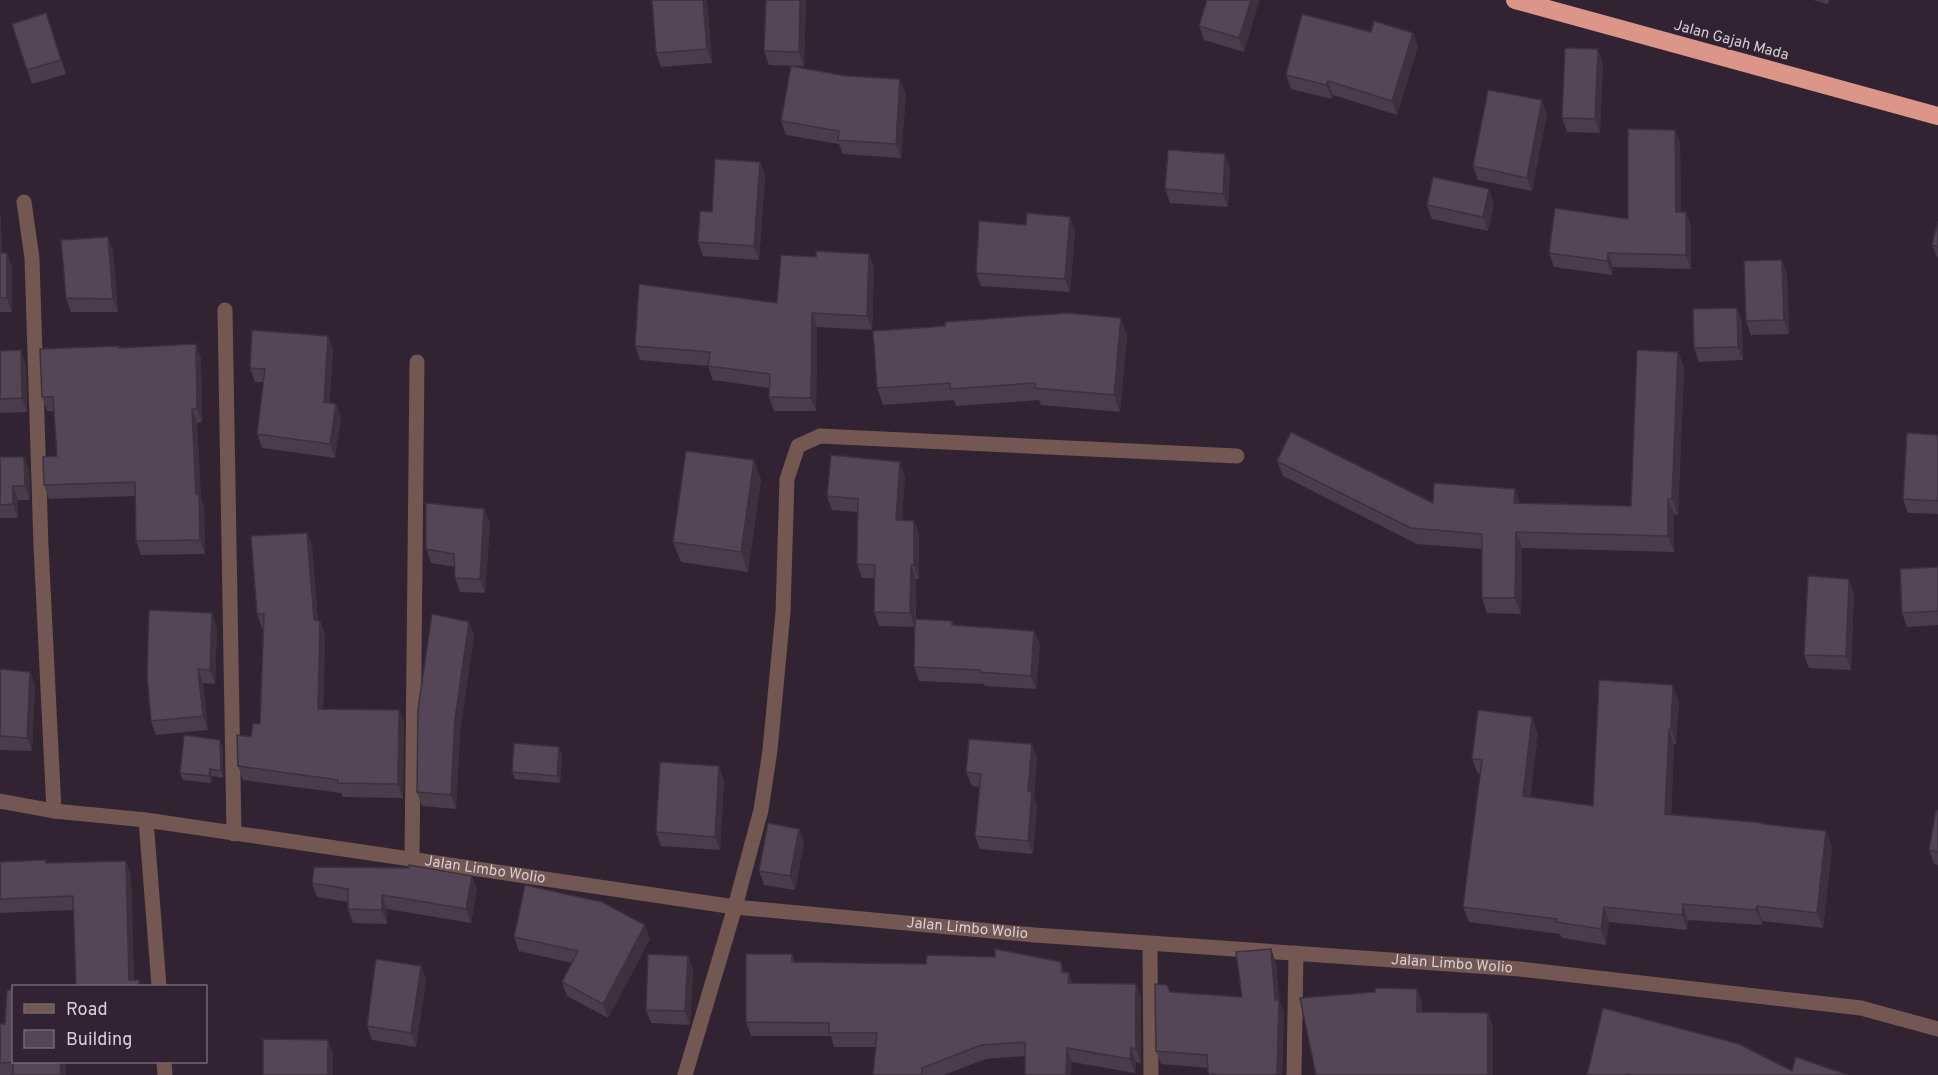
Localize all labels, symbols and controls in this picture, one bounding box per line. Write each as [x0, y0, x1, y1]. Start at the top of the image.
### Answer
street label: Jalan Gajah Mada [1671, 16, 1791, 66]
street label: Jalan Limbo Wolio [423, 852, 547, 888]
street label: Jalan Limbo Wolio [906, 914, 1029, 944]
street label: Jalan Limbo Wolio [1390, 950, 1514, 978]
legend [12, 985, 207, 1063]
text: Road [66, 999, 108, 1022]
text: Building [66, 1029, 132, 1052]

